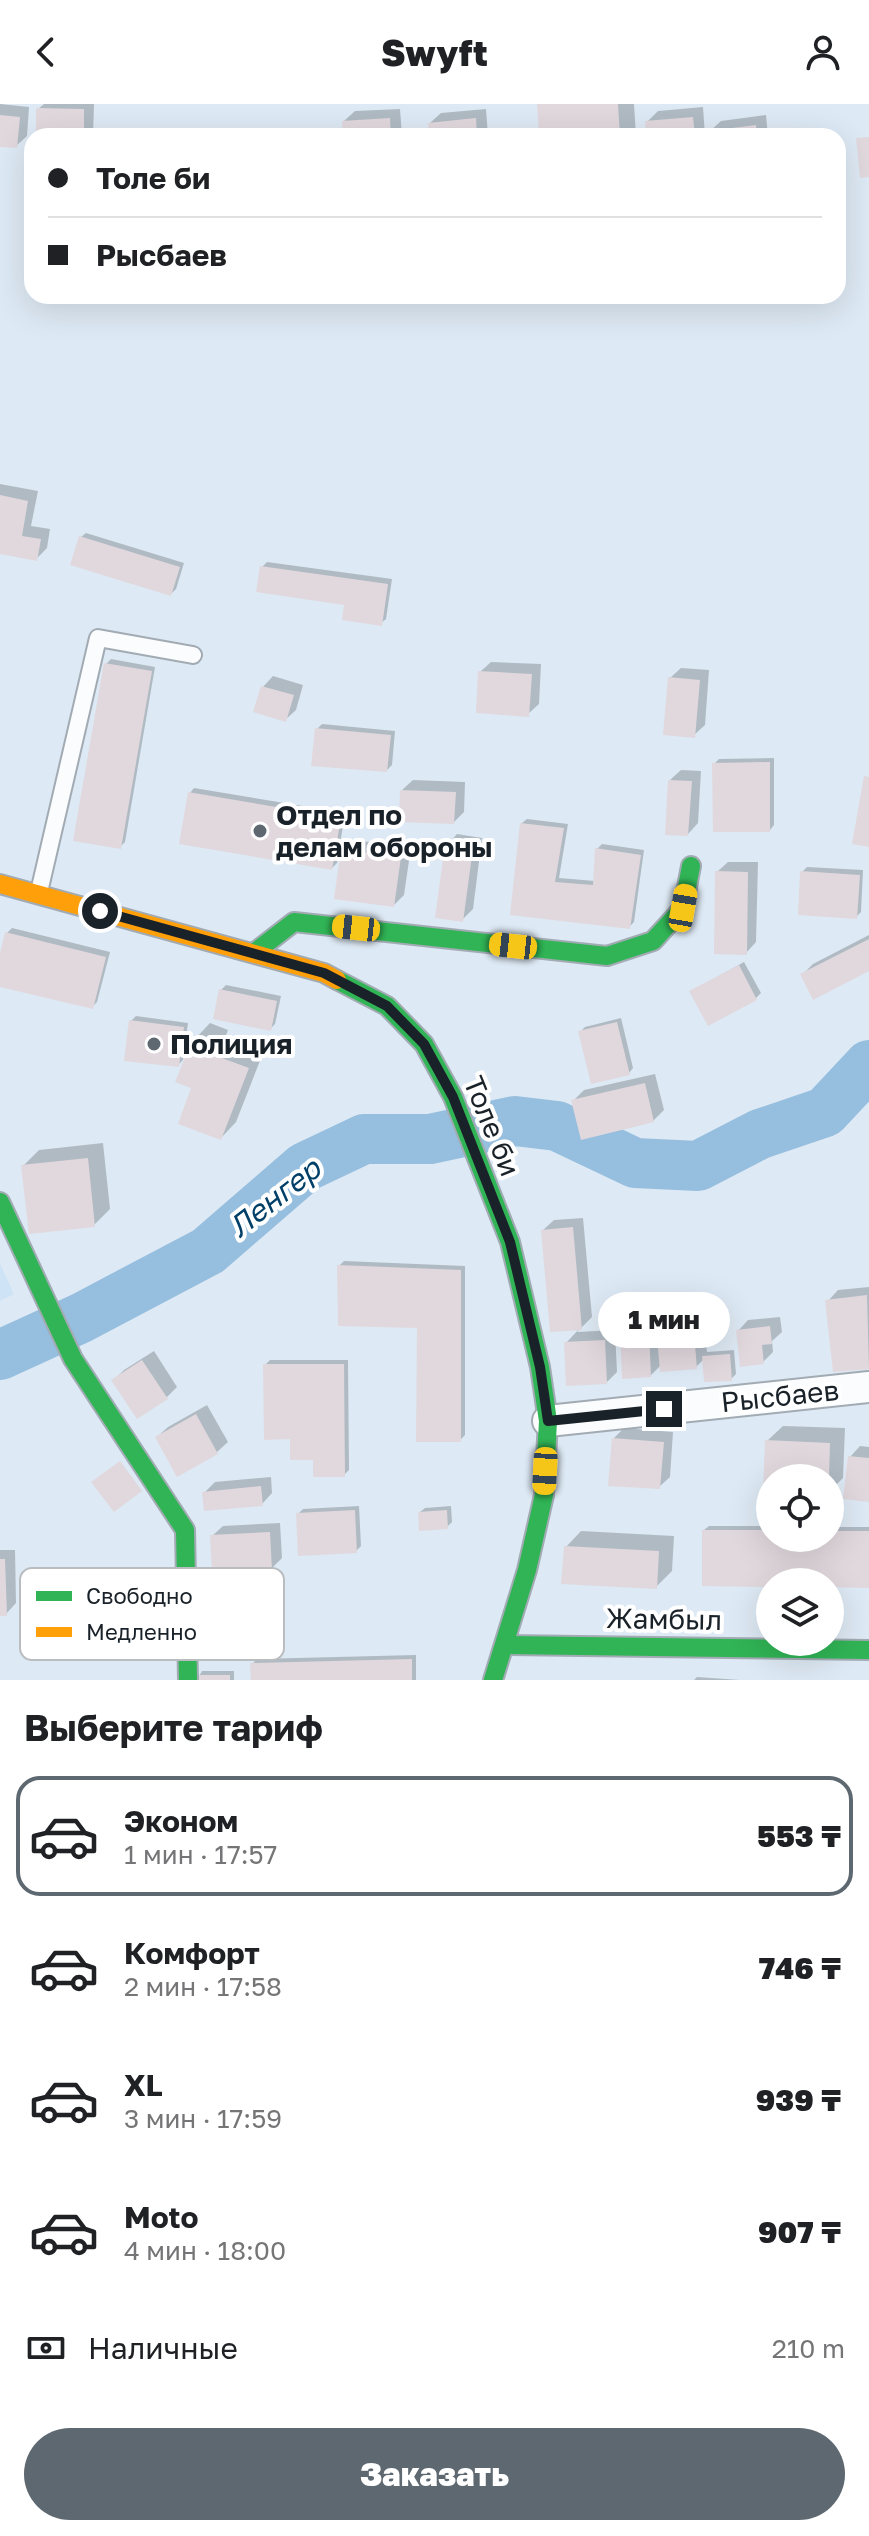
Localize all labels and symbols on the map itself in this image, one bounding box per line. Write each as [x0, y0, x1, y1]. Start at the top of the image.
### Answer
place label: Отдел по делам обороны [276, 798, 493, 863]
marker: Отдел по делам обороны [251, 822, 269, 840]
car [667, 882, 699, 934]
route start [82, 893, 118, 929]
car [331, 914, 381, 942]
car [488, 932, 538, 960]
place label: Полиция [170, 1027, 292, 1060]
marker: Полиция [145, 1035, 163, 1053]
street label: Толе би [458, 1071, 527, 1181]
water label: Ленгер [221, 1149, 329, 1244]
callout: 1 мин [598, 1293, 730, 1349]
street label: Рысбаев [719, 1373, 841, 1418]
route end [646, 1391, 682, 1427]
car [532, 1446, 558, 1496]
legend [20, 1568, 284, 1660]
text: Свободно [86, 1582, 193, 1609]
street label: Жамбыл [606, 1601, 722, 1636]
text: Медленно [86, 1618, 197, 1645]

